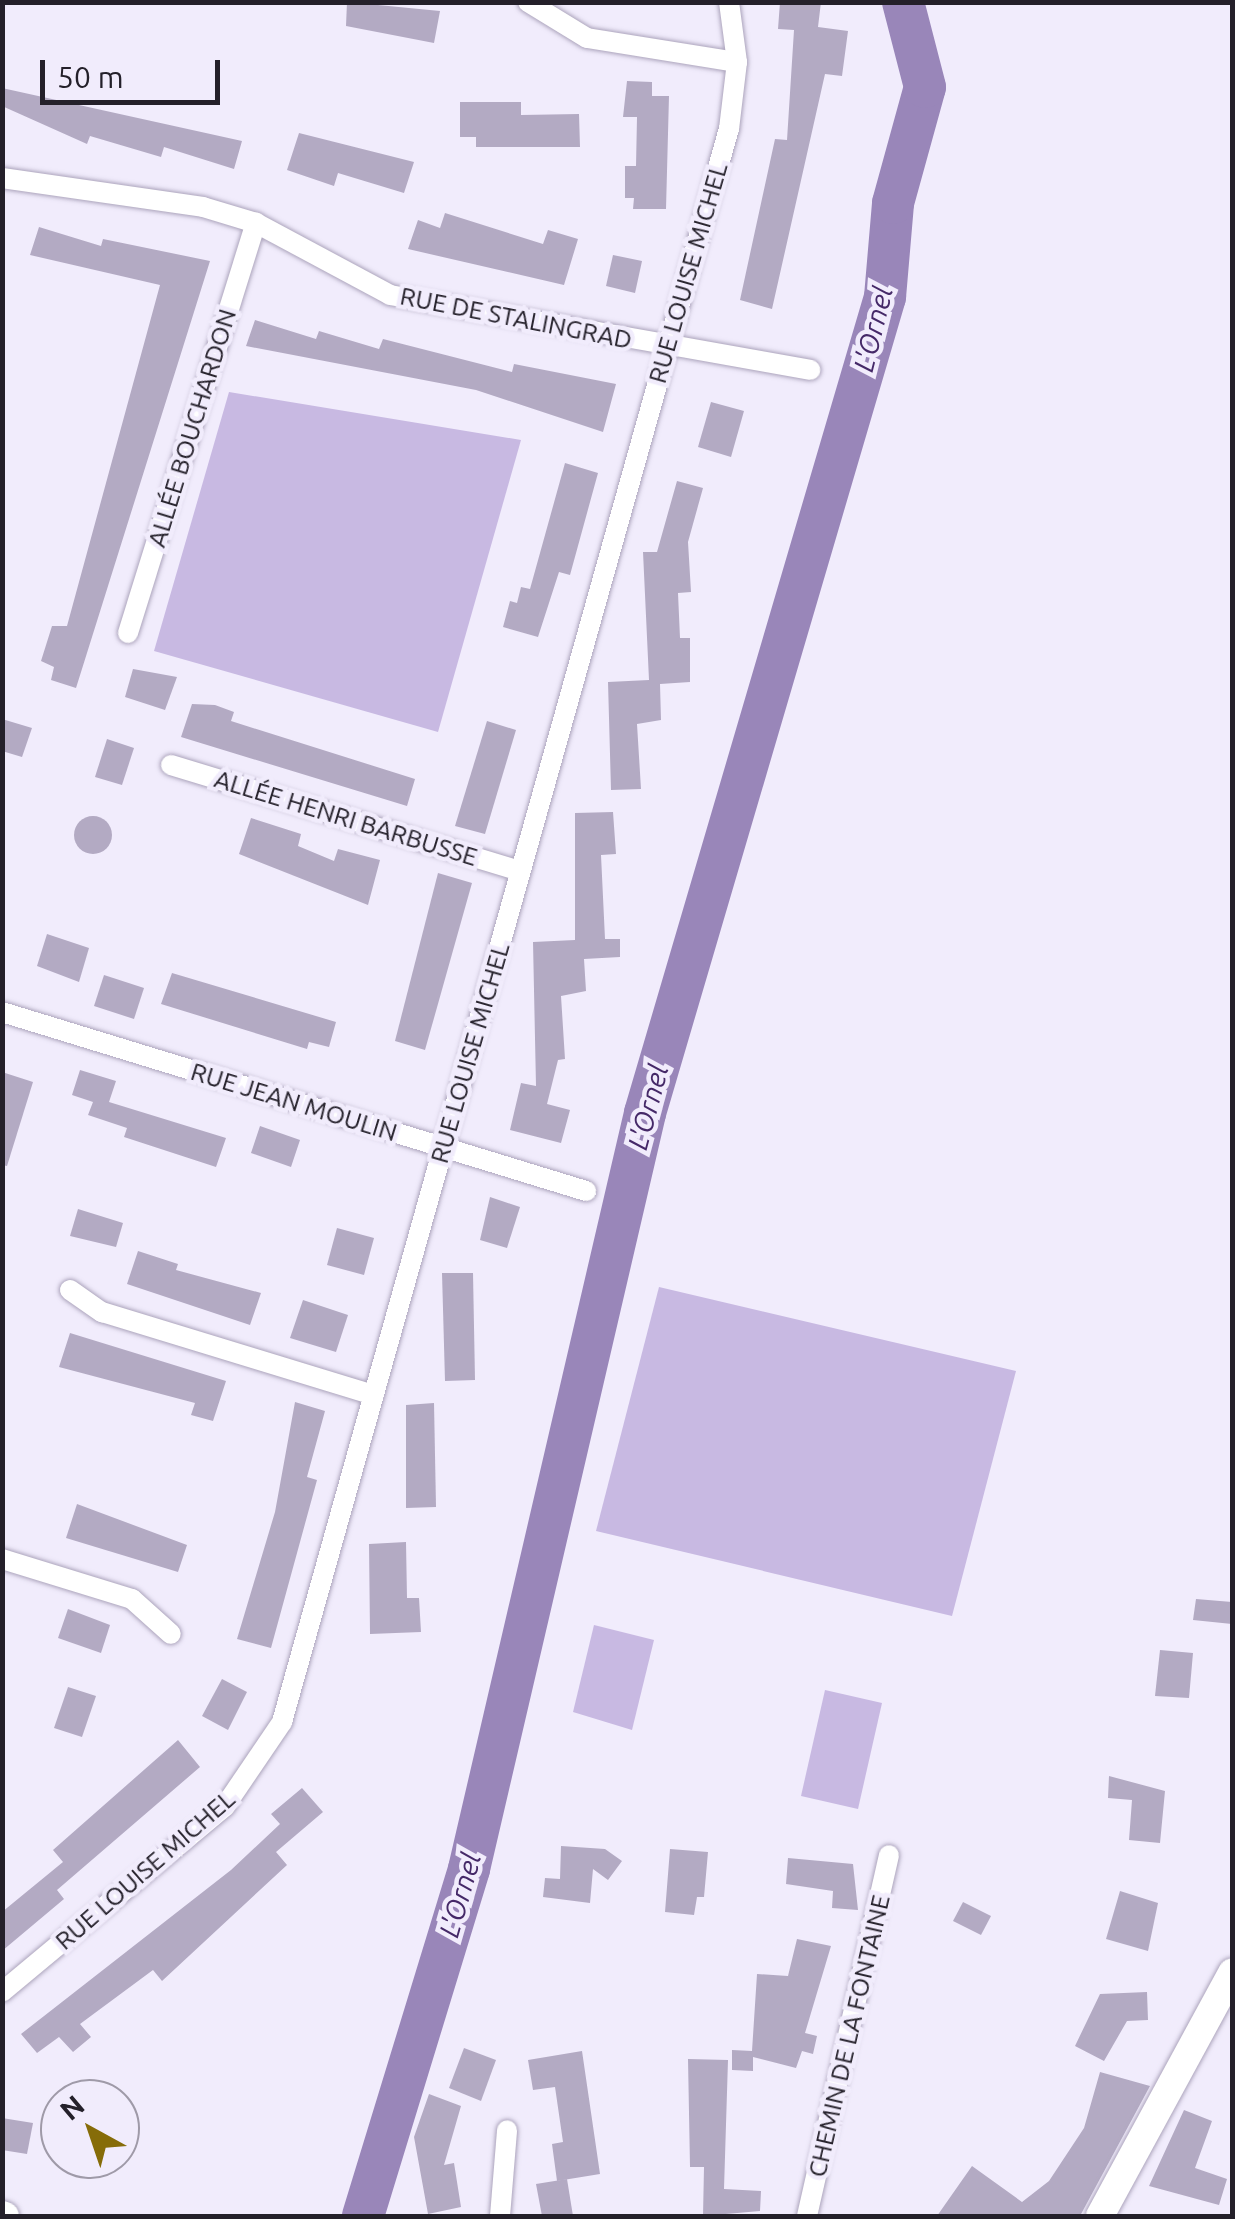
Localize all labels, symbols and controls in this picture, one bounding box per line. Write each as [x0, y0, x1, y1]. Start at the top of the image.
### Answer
scale bar [45, 40, 225, 102]
text: 50 m [57, 60, 124, 94]
street label: RUE LOUISE MICHEL [642, 159, 734, 387]
street label: RUE DE STALINGRAD [398, 281, 634, 355]
water label: L'Ornel [846, 283, 900, 375]
street label: ALLÉE BOUCHARDON [142, 305, 242, 551]
street label: ALLÉE HENRI BARBUSSE [211, 764, 481, 872]
street label: RUE LOUISE MICHEL [424, 939, 516, 1167]
street label: RUE JEAN MOULIN [187, 1056, 401, 1148]
water label: L'Ornel [621, 1061, 675, 1153]
street label: RUE LOUISE MICHEL [49, 1784, 241, 1956]
water label: L'Ornel [432, 1849, 488, 1941]
street label: CHEMIN DE LA FONTAINE [802, 1892, 896, 2180]
north arrow [40, 2079, 140, 2179]
text: N [54, 2089, 90, 2126]

